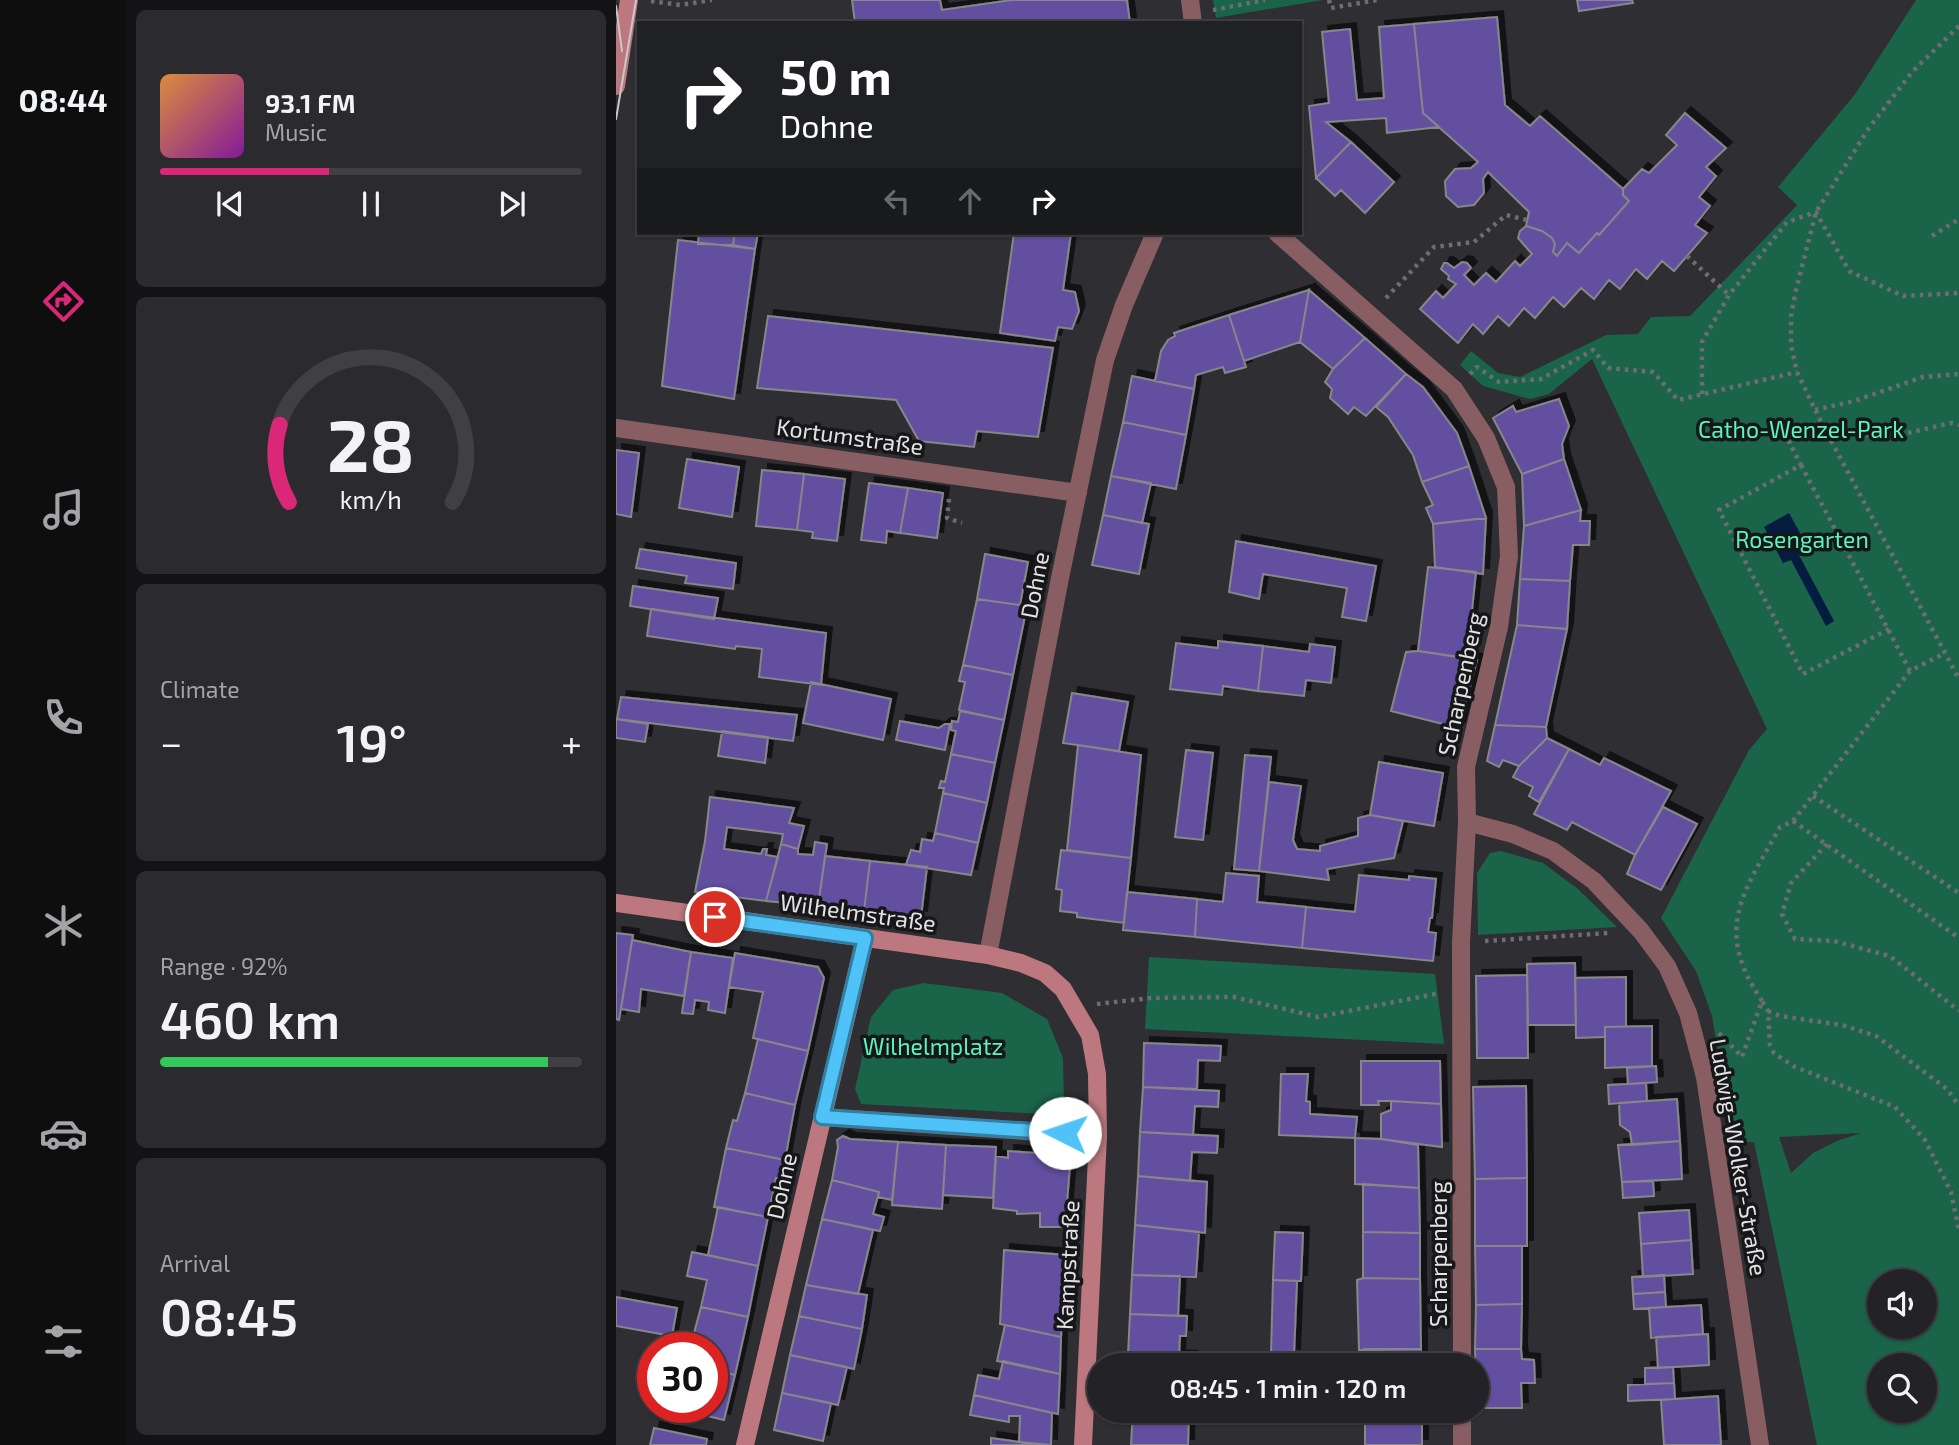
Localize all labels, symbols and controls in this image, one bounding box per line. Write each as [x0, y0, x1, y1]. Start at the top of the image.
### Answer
text: 50 m [780, 46, 892, 105]
icon: right [665, 49, 756, 140]
text: 08:44 [18, 80, 108, 118]
text: 93.1 FM [265, 87, 355, 118]
text: Dohne [780, 106, 874, 144]
text: Music [265, 118, 327, 146]
icon: left [878, 182, 916, 220]
icon: ahead [951, 182, 989, 220]
icon: right [1024, 182, 1062, 220]
icon: previous [211, 185, 249, 223]
icon: pause [352, 185, 390, 223]
icon: next [493, 185, 531, 223]
icon: directions [39, 277, 88, 326]
text: 28 [327, 399, 415, 487]
street label: Kortumstraße [775, 412, 925, 460]
park label: Catho-Wenzel-Park [1698, 415, 1904, 443]
text: km/h [340, 483, 402, 513]
icon: music [39, 485, 88, 534]
park label: Rosengarten [1735, 525, 1869, 553]
street label: Dohne [1014, 549, 1054, 621]
street label: Scharpenberg [1431, 610, 1489, 758]
text: Climate [160, 675, 240, 703]
icon: phone [39, 693, 88, 742]
text: 19° [336, 710, 407, 772]
text: − [160, 719, 182, 765]
text: + [561, 719, 582, 765]
pin [685, 887, 745, 947]
street label: Wilhelmstraße [778, 887, 938, 937]
icon: arrive [696, 898, 734, 936]
icon: climate [39, 901, 88, 950]
text: Range · 92% [160, 952, 288, 980]
text: 460 km [160, 987, 340, 1049]
park label: Wilhelmplatz [863, 1032, 1003, 1060]
street label: Ludwig-Wolker-Straße [1704, 1036, 1774, 1278]
position arrow [1028, 1096, 1102, 1170]
icon: car [39, 1109, 88, 1158]
street label: Dohne [760, 1150, 802, 1222]
street label: Scharpenberg [1424, 1181, 1452, 1327]
street label: Kampstraße [1050, 1199, 1084, 1331]
text: Arrival [160, 1249, 230, 1277]
map controls [1867, 1269, 1937, 1423]
button: sound [1867, 1269, 1937, 1339]
text: 08:45 [160, 1284, 298, 1346]
icon: filters [39, 1317, 88, 1366]
speed limit sign: 30 [637, 1332, 728, 1423]
button: search [1867, 1353, 1937, 1423]
text: 08:45 · 1 min · 120 m [1170, 1372, 1406, 1403]

